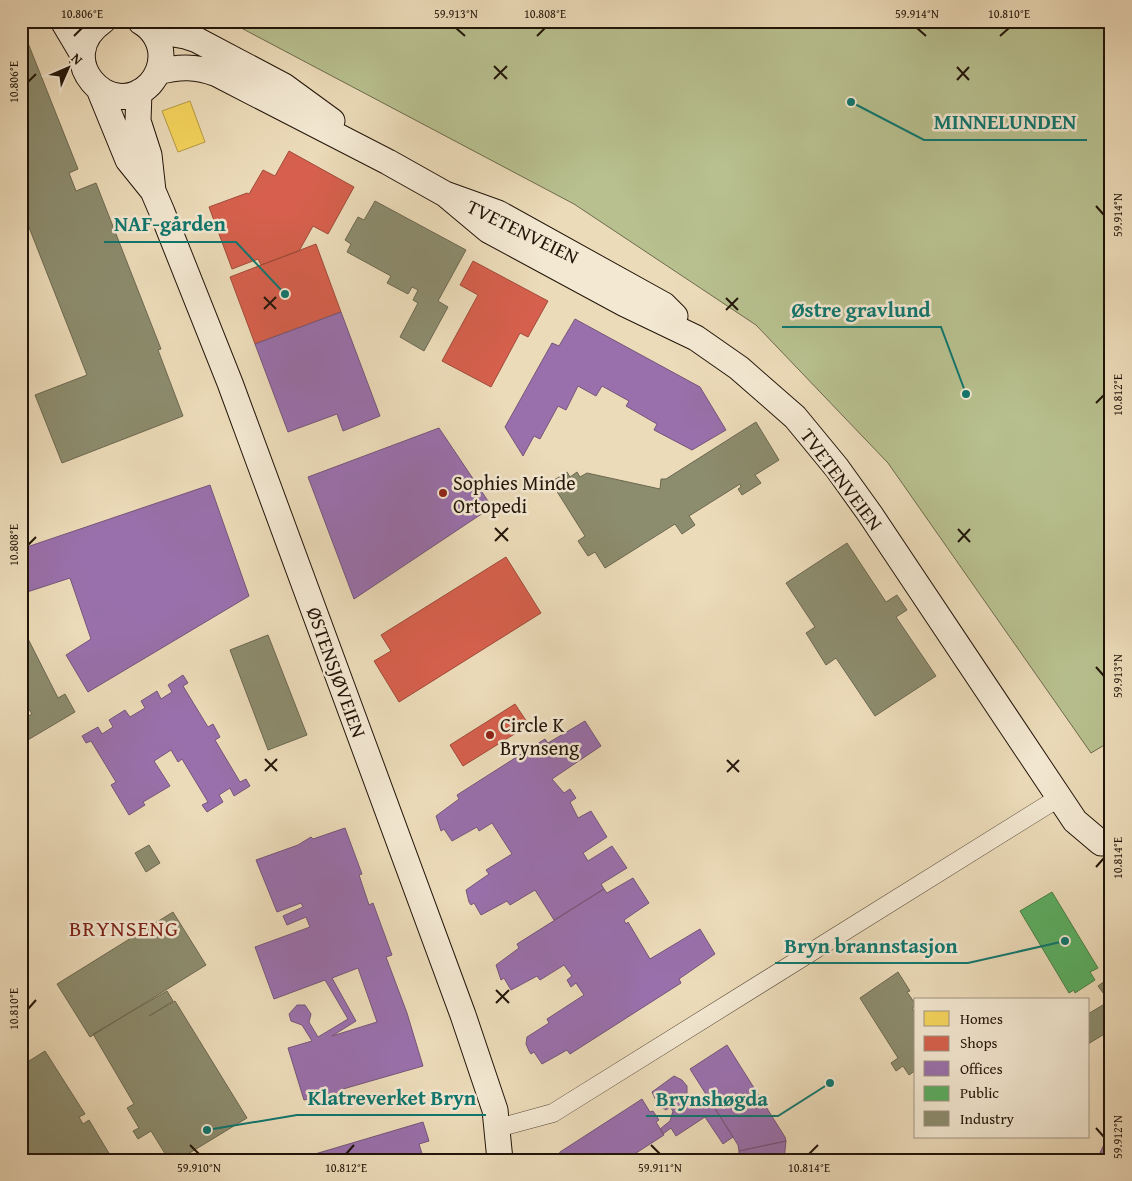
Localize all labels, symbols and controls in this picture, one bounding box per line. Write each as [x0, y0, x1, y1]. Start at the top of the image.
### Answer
text: 10.806°E [61, 5, 103, 22]
text: 59.913°N [434, 5, 478, 22]
text: 10.808°E [524, 5, 566, 22]
text: 59.914°N [895, 5, 939, 22]
text: 10.810°E [988, 5, 1030, 22]
north arrow [42, 42, 92, 92]
text: N [67, 48, 88, 70]
text: 10.806°E [5, 61, 22, 103]
callout: MINNELUNDEN [924, 104, 1087, 140]
text: MINNELUNDEN [934, 106, 1076, 137]
street label: TVETENVEIEN [462, 191, 584, 271]
text: 59.914°N [1109, 193, 1126, 237]
callout: NAF-gården [104, 206, 236, 242]
text: NAF-gården [114, 208, 227, 239]
callout: Østre gravlund [782, 291, 941, 327]
text: Østre gravlund [791, 294, 931, 325]
text: 10.812°E [1109, 374, 1126, 416]
street label: TVETENVEIEN [794, 422, 890, 536]
place label: Sophies Minde Ortopedi [453, 468, 576, 520]
marker: Sophies Minde Ortopedi [437, 487, 449, 499]
text: 10.808°E [5, 524, 22, 566]
street label: ØSTENSJØVEIEN [300, 603, 374, 741]
text: 59.913°N [1109, 654, 1126, 698]
place label: Circle K Brynseng [500, 710, 579, 762]
marker: Circle K Brynseng [484, 729, 496, 741]
text: 10.814°E [1109, 837, 1126, 879]
district label: BRYNSENG [69, 912, 179, 944]
callout: Bryn brannstasjon [775, 927, 968, 963]
text: Bryn brannstasjon [784, 930, 958, 961]
text: 10.810°E [5, 988, 22, 1030]
legend [914, 998, 1090, 1138]
text: Homes [960, 1008, 1003, 1029]
text: Shops [960, 1032, 997, 1053]
text: Offices [960, 1058, 1003, 1079]
callout: Klatreverket Bryn [297, 1079, 486, 1115]
callout: Brynshøgda [646, 1080, 778, 1116]
text: Klatreverket Bryn [308, 1082, 477, 1113]
text: Public [960, 1082, 999, 1103]
text: Brynshøgda [656, 1083, 768, 1114]
text: Industry [960, 1108, 1015, 1129]
text: 59.912°N [1109, 1115, 1126, 1159]
text: 59.910°N [177, 1159, 221, 1176]
text: 10.812°E [325, 1159, 367, 1176]
text: 59.911°N [638, 1159, 682, 1176]
text: 10.814°E [788, 1159, 830, 1176]

